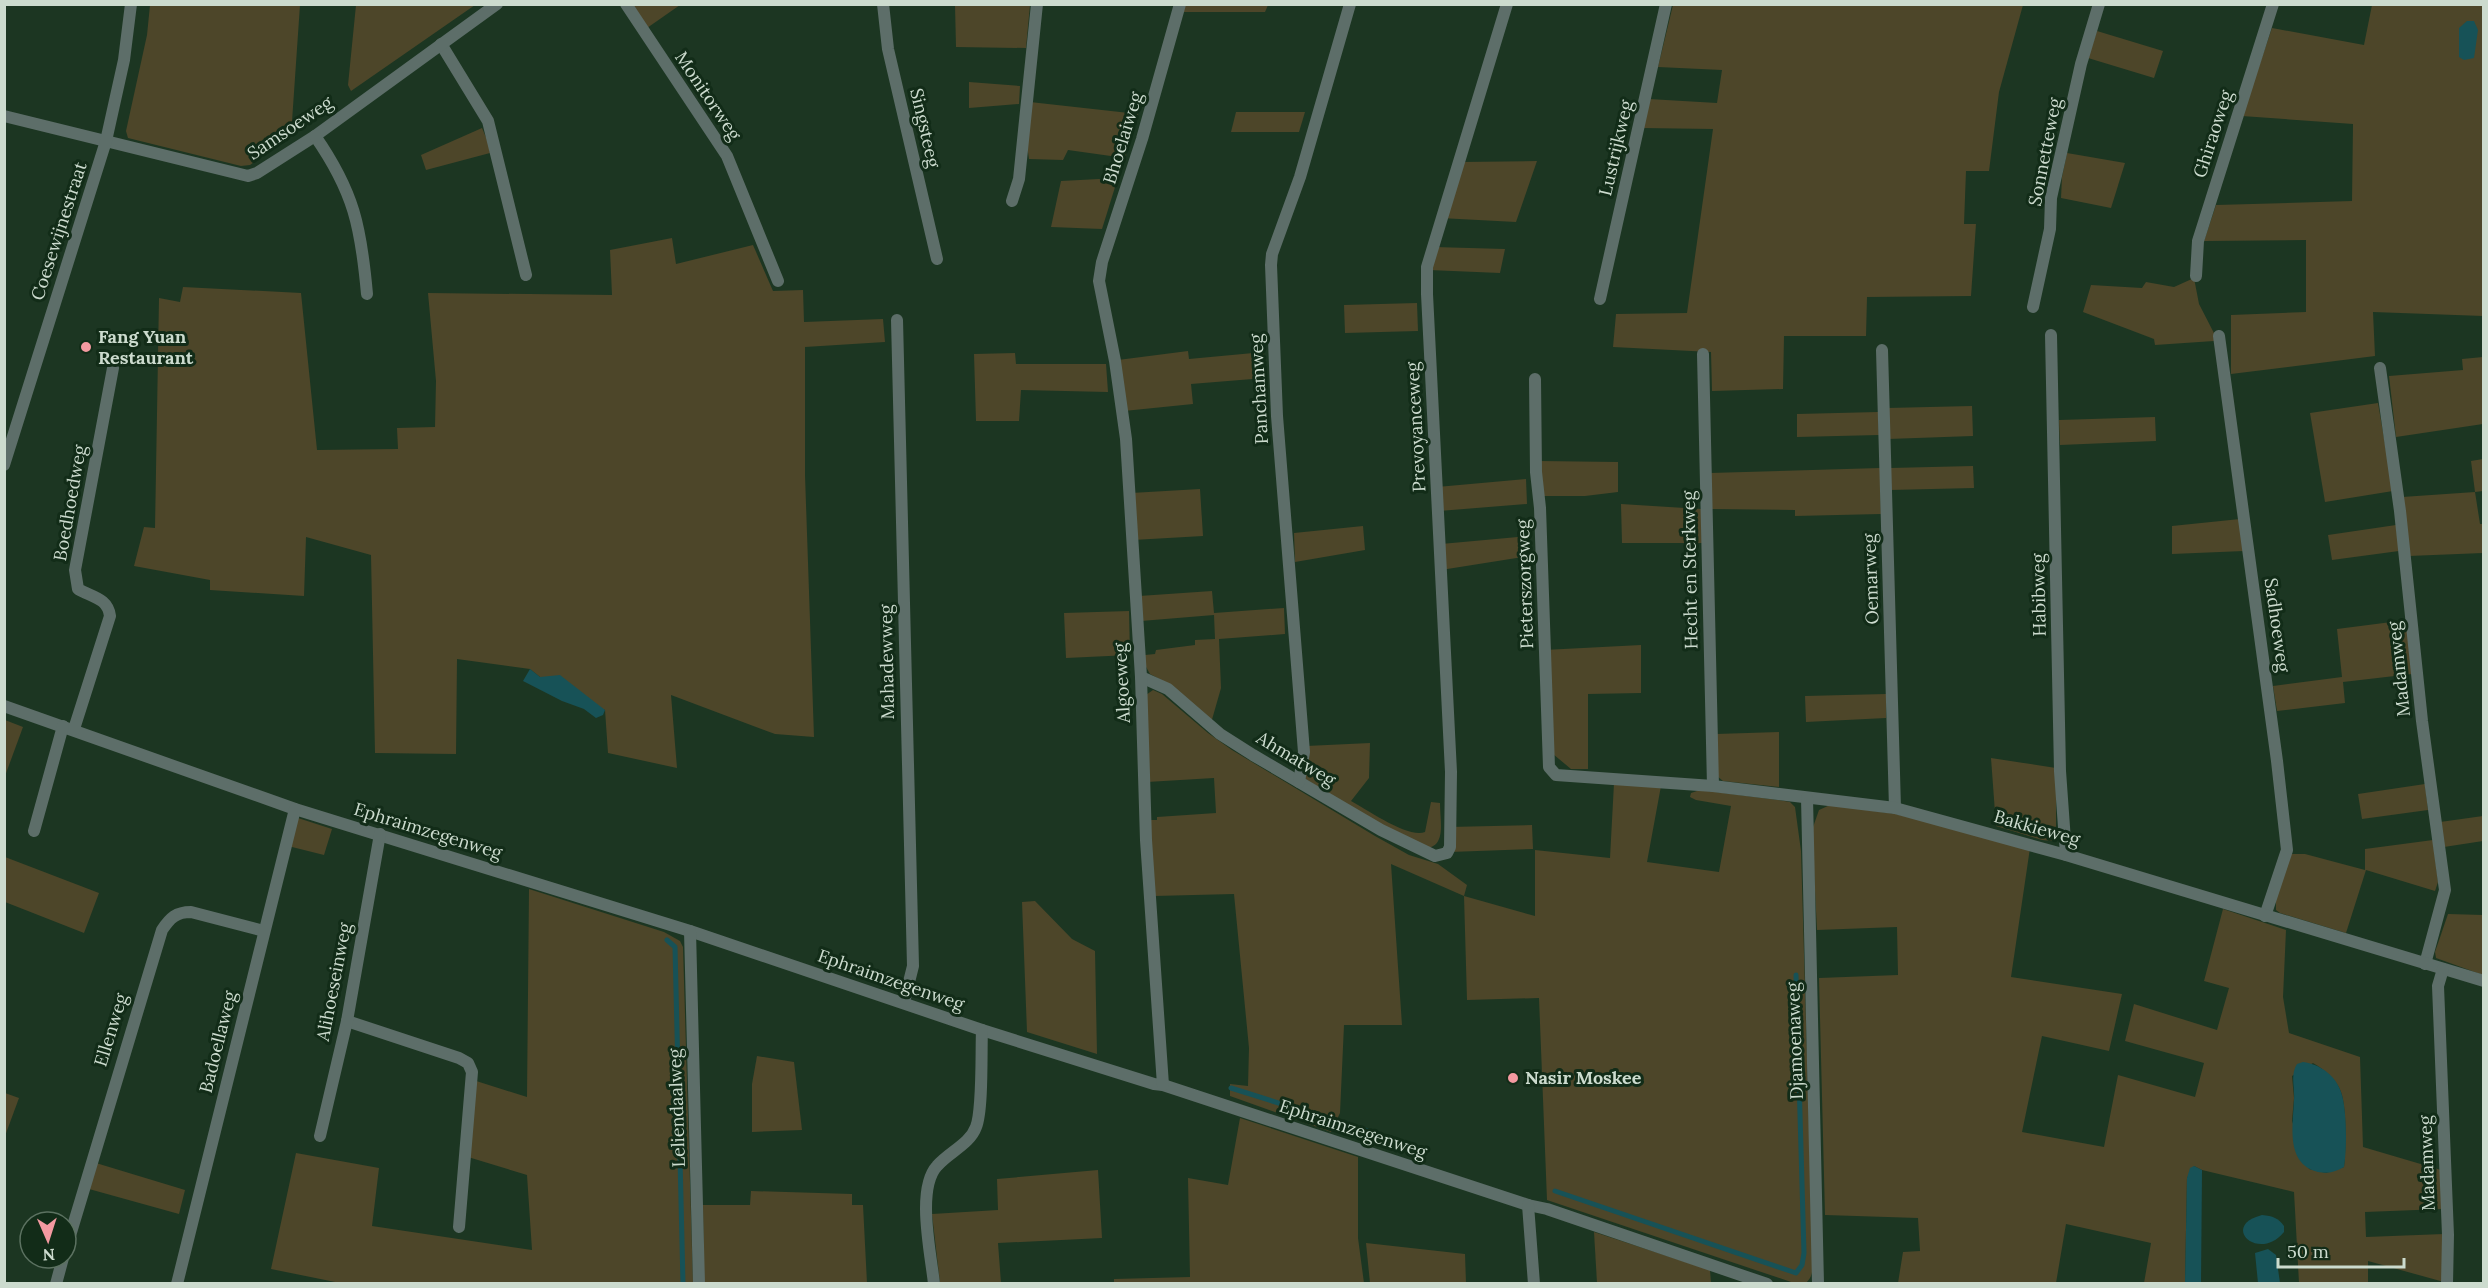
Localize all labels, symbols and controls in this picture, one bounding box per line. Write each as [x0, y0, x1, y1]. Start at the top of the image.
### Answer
street label: Monitorweg [670, 47, 747, 146]
street label: Singsteeg [905, 86, 946, 171]
street label: Ghiraoweg [2188, 86, 2238, 181]
street label: Bhoelaiweg [1098, 88, 1148, 187]
street label: Samsoeweg [243, 90, 338, 165]
street label: Sonnetteweg [2023, 95, 2066, 208]
street label: Lustrijkweg [1593, 97, 1638, 198]
street label: Coesewijnestraat [25, 159, 92, 303]
place label: Fang Yuan Restaurant [98, 325, 194, 369]
street label: Panchamweg [1244, 332, 1273, 445]
marker: Fang Yuan Restaurant [79, 340, 93, 354]
street label: Prevoyanceweg [1401, 360, 1430, 493]
street label: Boedhoedweg [48, 442, 91, 563]
street label: Hecht en Sterkweg [1677, 489, 1702, 650]
street label: Pieterszorgweg [1511, 518, 1538, 649]
street label: Oemarweg [1857, 532, 1884, 625]
street label: Habibweg [2026, 552, 2051, 637]
street label: Sadhoeweg [2259, 576, 2296, 675]
street label: Mahadewweg [874, 603, 899, 720]
street label: Madamweg [2382, 619, 2415, 718]
street label: Algoeweg [1108, 641, 1135, 725]
street label: Ahmatweg [1252, 725, 1341, 792]
street label: Ephraimzegenweg [351, 797, 506, 864]
street label: Bakkieweg [1991, 804, 2084, 851]
street label: Alihoeseinweg [311, 920, 356, 1044]
street label: Ephraimzegenweg [815, 944, 969, 1016]
street label: Djamoenaweg [1781, 981, 1808, 1100]
street label: Badoellaweg [194, 988, 242, 1095]
street label: Ellenweg [89, 990, 133, 1069]
street label: Leliendaalweg [663, 1047, 690, 1168]
place label: Nasir Moskee [1525, 1066, 1642, 1089]
marker: Nasir Moskee [1506, 1071, 1520, 1085]
street label: Ephraimzegenweg [1277, 1094, 1431, 1164]
street label: Madamweg [2413, 1114, 2440, 1211]
north arrow [18, 1210, 78, 1270]
scale bar [2278, 1231, 2404, 1269]
text: 50 m [2287, 1240, 2329, 1263]
text: N [42, 1245, 55, 1265]

